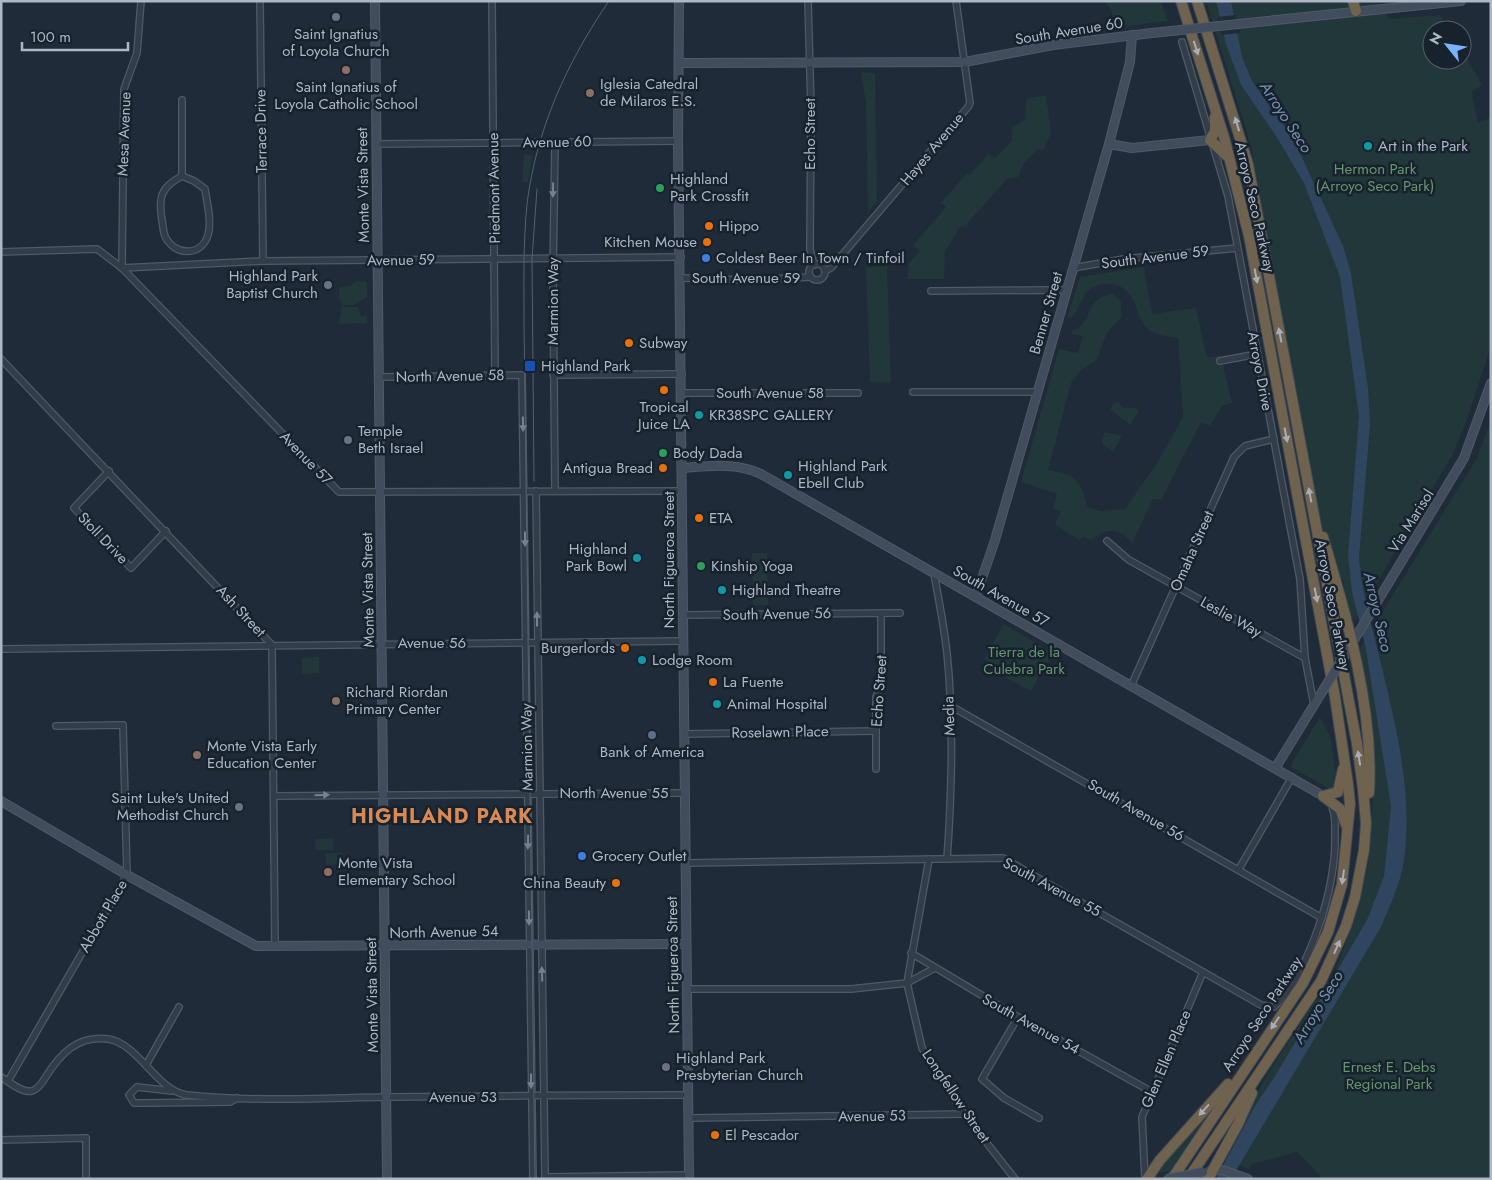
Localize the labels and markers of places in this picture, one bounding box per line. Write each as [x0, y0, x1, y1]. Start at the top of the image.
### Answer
marker: Saint Ignatius of Loyola Church [330, 11, 342, 23]
place label: Saint Ignatius of Loyola Church [282, 23, 390, 62]
marker: Saint Ignatius of Loyola Catholic School [340, 64, 352, 76]
place label: Iglesia Catedral de Milaros E.S. [600, 73, 698, 112]
place label: Saint Ignatius of Loyola Catholic School [274, 76, 418, 115]
marker: Iglesia Catedral de Milaros E.S. [584, 87, 596, 99]
place label: Art in the Park [1378, 135, 1468, 157]
marker: Art in the Park [1362, 140, 1374, 152]
place label: Highland Park Crossfit [670, 168, 749, 207]
marker: Highland Park Crossfit [654, 182, 666, 194]
place label: Hippo [719, 215, 759, 237]
marker: Hippo [703, 220, 715, 232]
place label: Kitchen Mouse [604, 231, 697, 253]
marker: Kitchen Mouse [701, 236, 713, 248]
place label: Coldest Beer In Town / Tinfoil [716, 247, 905, 269]
marker: Coldest Beer In Town / Tinfoil [700, 252, 712, 264]
place label: Highland Park Baptist Church [226, 265, 318, 304]
marker: Highland Park Baptist Church [322, 279, 334, 291]
place label: Subway [639, 332, 688, 354]
marker: Subway [623, 337, 635, 349]
place label: Highland Park [541, 355, 631, 377]
marker: Highland Park [523, 359, 537, 373]
marker: Tropical Juice LA [658, 384, 670, 396]
place label: Tropical Juice LA [636, 396, 690, 435]
place label: KR38SPC GALLERY [709, 404, 834, 426]
marker: KR38SPC GALLERY [693, 409, 705, 421]
place label: Temple Beth Israel [358, 420, 423, 459]
marker: Temple Beth Israel [342, 434, 354, 446]
place label: Body Dada [673, 442, 742, 464]
marker: Body Dada [657, 447, 669, 459]
place label: Highland Park Ebell Club [798, 455, 888, 494]
place label: Antigua Bread [563, 457, 653, 479]
marker: Antigua Bread [657, 462, 669, 474]
marker: Highland Park Ebell Club [782, 469, 794, 481]
place label: ETA [709, 507, 733, 529]
marker: ETA [693, 512, 705, 524]
place label: Highland Park Bowl [566, 538, 627, 577]
marker: Highland Park Bowl [631, 552, 643, 564]
place label: Kinship Yoga [711, 555, 793, 577]
marker: Kinship Yoga [695, 560, 707, 572]
place label: Highland Theatre [732, 579, 841, 601]
marker: Highland Theatre [716, 584, 728, 596]
place label: Burgerlords [541, 637, 615, 659]
marker: Burgerlords [619, 642, 631, 654]
place label: Lodge Room [652, 649, 733, 671]
marker: Lodge Room [636, 654, 648, 666]
place label: La Fuente [723, 671, 784, 693]
marker: La Fuente [707, 676, 719, 688]
place label: Richard Riordan Primary Center [346, 681, 448, 720]
place label: Animal Hospital [727, 693, 827, 715]
marker: Richard Riordan Primary Center [330, 695, 342, 707]
marker: Animal Hospital [711, 698, 723, 710]
marker: Bank of America [646, 729, 658, 741]
place label: Monte Vista Early Education Center [207, 735, 317, 774]
place label: Bank of America [600, 741, 704, 763]
marker: Monte Vista Early Education Center [191, 749, 203, 761]
place label: Saint Luke's United Methodist Church [111, 787, 229, 826]
marker: Saint Luke's United Methodist Church [233, 801, 245, 813]
place label: Grocery Outlet [592, 845, 687, 867]
marker: Grocery Outlet [576, 850, 588, 862]
place label: Monte Vista Elementary School [338, 852, 455, 891]
marker: Monte Vista Elementary School [322, 866, 334, 878]
place label: China Beauty [523, 872, 606, 894]
marker: China Beauty [610, 877, 622, 889]
place label: Highland Park Presbyterian Church [676, 1047, 804, 1086]
marker: Highland Park Presbyterian Church [660, 1061, 672, 1073]
place label: El Pescador [725, 1124, 800, 1146]
marker: El Pescador [709, 1129, 721, 1141]

